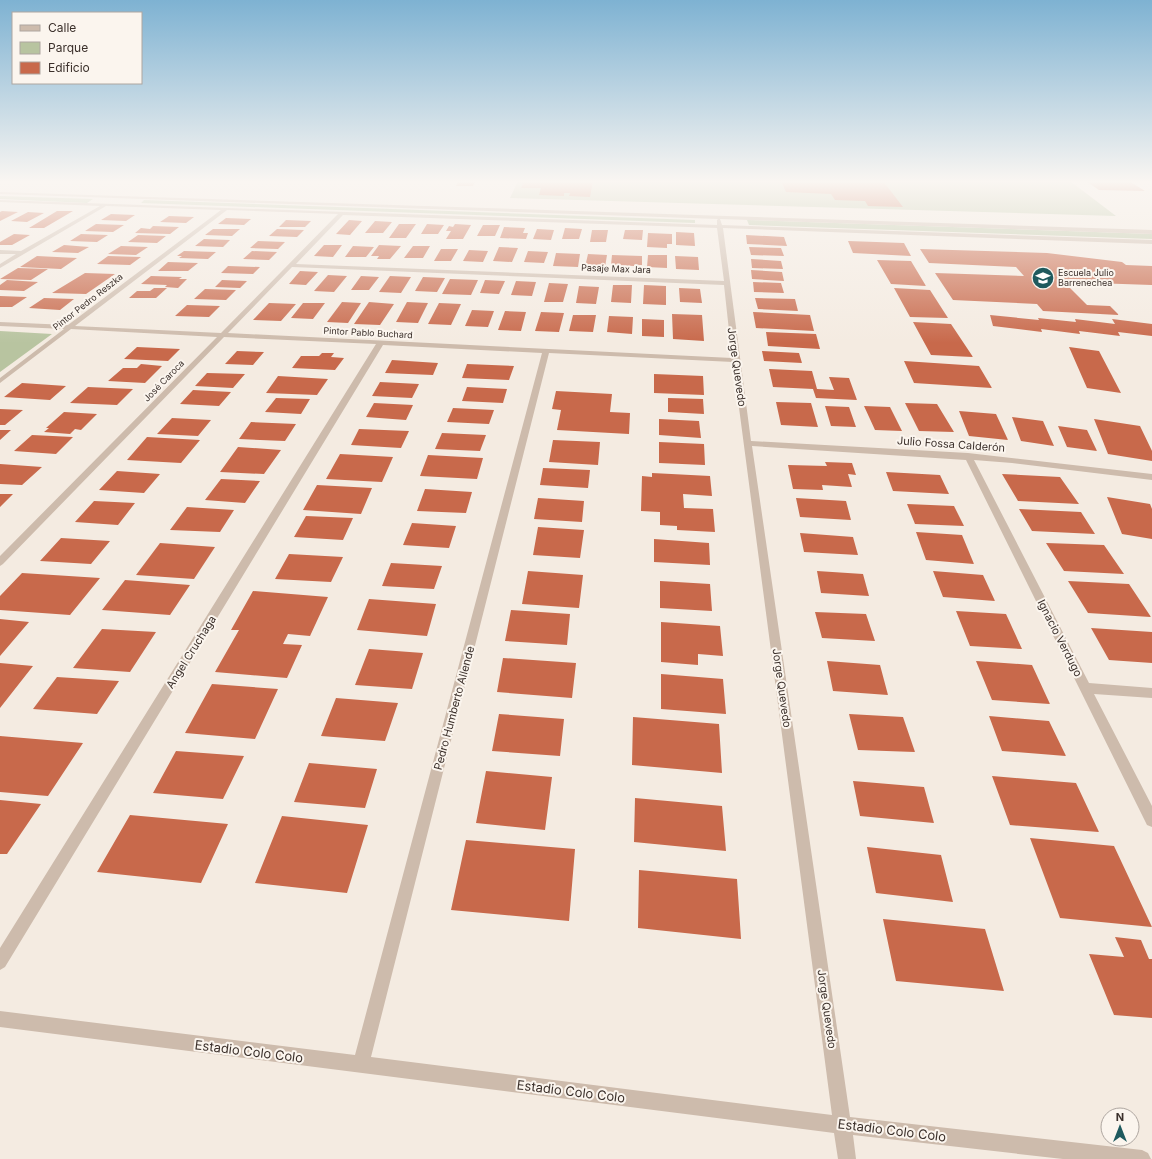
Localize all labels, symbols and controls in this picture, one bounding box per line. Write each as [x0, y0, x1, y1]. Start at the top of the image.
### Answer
legend [12, 12, 142, 84]
text: Calle [48, 20, 76, 35]
text: Parque [48, 40, 88, 55]
text: Edificio [48, 60, 90, 75]
street label: Pasaje Max Jara [581, 262, 651, 275]
school or university icon: Escuela Julio Barrenechea [1030, 265, 1056, 291]
place label: Escuela Julio Barrenechea [1058, 267, 1114, 288]
street label: Pintor Pedro Reszka [51, 271, 125, 332]
street label: Pintor Pablo Buchard [323, 325, 413, 340]
street label: Jorge Quevedo [725, 326, 750, 408]
street label: José Caroca [141, 358, 186, 404]
street label: Julio Fossa Calderón [896, 433, 1006, 455]
street label: Ignacio Verdugo [1034, 597, 1086, 679]
street label: Angel Cruchaga [163, 613, 219, 691]
street label: Pedro Humberto Allende [431, 645, 477, 771]
street label: Jorge Quevedo [770, 647, 795, 729]
street label: Jorge Quevedo [815, 968, 840, 1050]
street label: Estadio Colo Colo [194, 1036, 304, 1066]
street label: Estadio Colo Colo [516, 1076, 626, 1106]
north arrow [1100, 1107, 1140, 1147]
text: N [1116, 1110, 1124, 1124]
street label: Estadio Colo Colo [837, 1115, 947, 1145]

